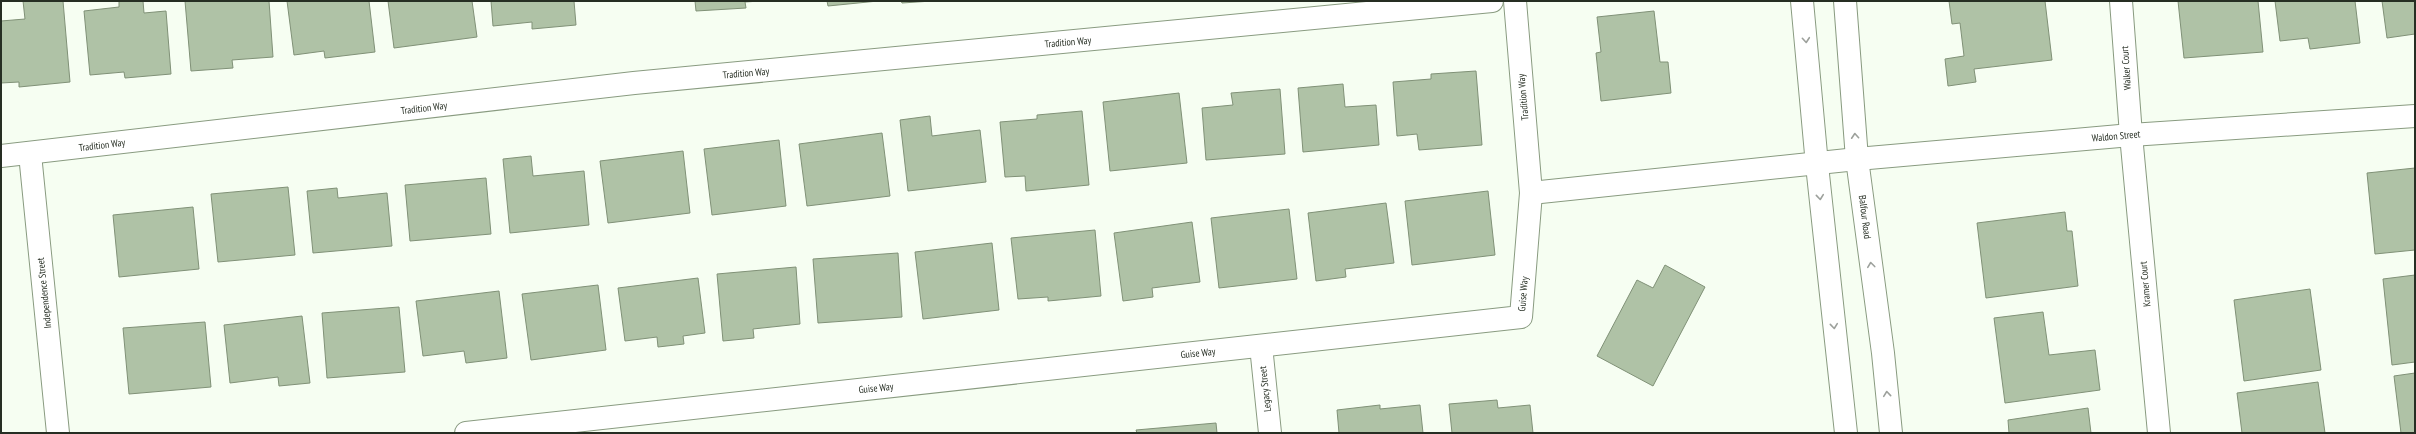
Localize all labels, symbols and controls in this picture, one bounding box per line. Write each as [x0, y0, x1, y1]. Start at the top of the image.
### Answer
street label: Tradition Way [1044, 33, 1092, 51]
one-way arrow [1801, 37, 1810, 43]
street label: Walker Court [2118, 45, 2134, 90]
street label: Tradition Way [722, 64, 770, 82]
street label: Tradition Way [1514, 73, 1532, 121]
street label: Tradition Way [400, 99, 448, 117]
street label: Waldon Street [2091, 127, 2141, 145]
one-way arrow [1851, 133, 1860, 139]
street label: Tradition Way [78, 136, 126, 154]
one-way arrow [1816, 194, 1825, 200]
street label: Balfour Road [1856, 194, 1874, 240]
street label: Independence Street [34, 257, 54, 329]
street label: Kramer Court [2137, 260, 2153, 307]
one-way arrow [1867, 262, 1876, 268]
street label: Guise Way [1515, 276, 1531, 312]
one-way arrow [1829, 323, 1838, 329]
street label: Guise Way [1180, 345, 1216, 361]
street label: Legacy Street [1256, 365, 1274, 412]
street label: Guise Way [858, 380, 894, 396]
one-way arrow [1882, 391, 1891, 397]

